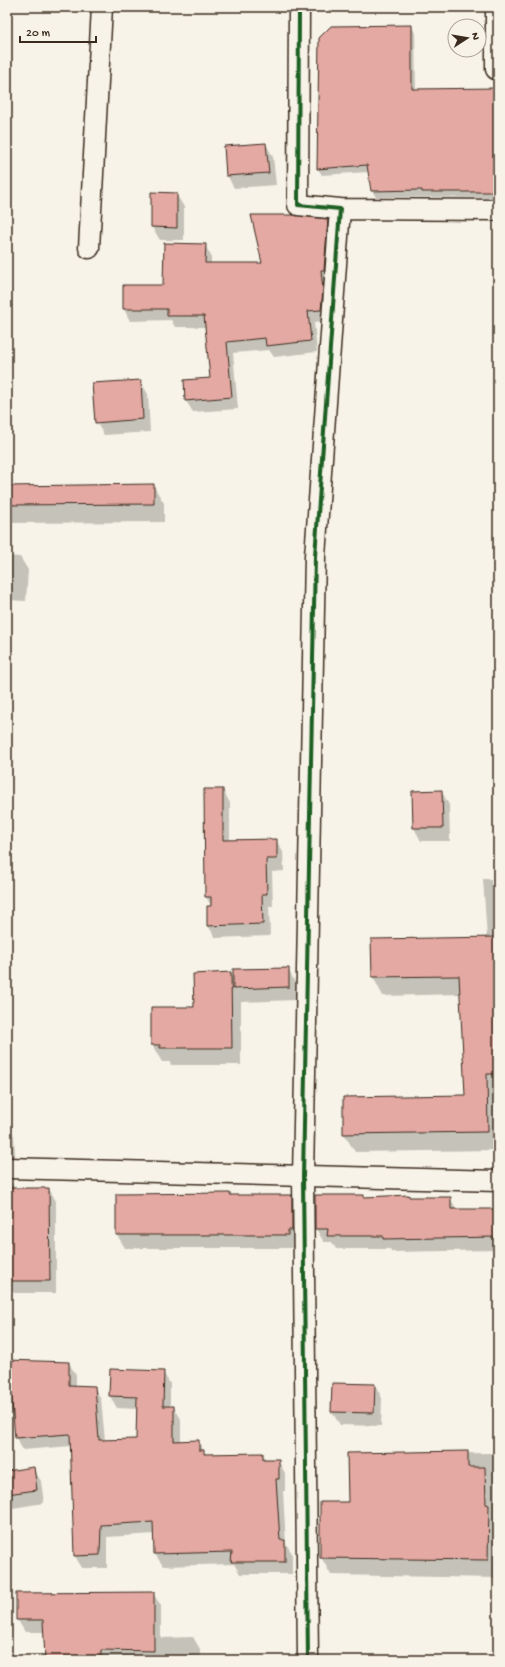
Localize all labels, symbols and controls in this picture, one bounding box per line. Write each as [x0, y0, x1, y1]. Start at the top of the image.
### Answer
scale bar [20, 18, 96, 44]
north arrow [447, 18, 487, 58]
text: 20 m [26, 27, 51, 41]
text: N [468, 32, 481, 41]

